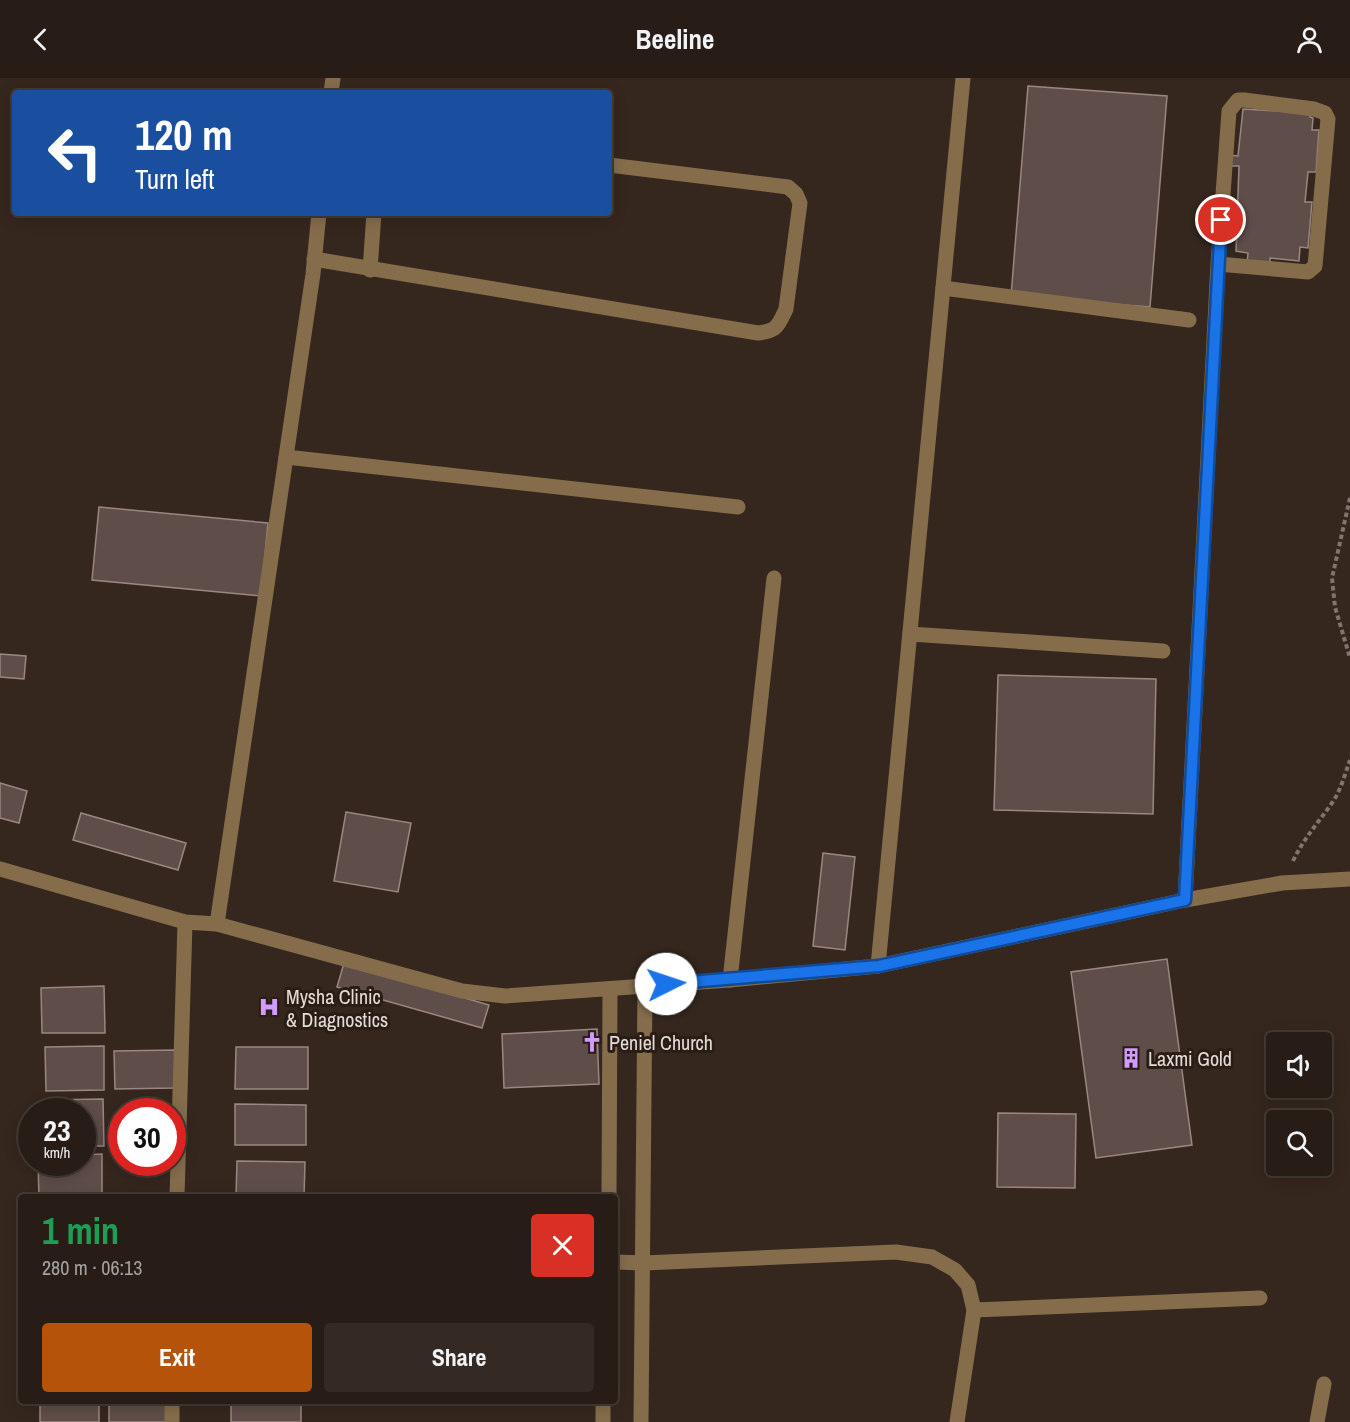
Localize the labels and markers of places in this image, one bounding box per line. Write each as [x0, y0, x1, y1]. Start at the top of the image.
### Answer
pin [1195, 194, 1246, 245]
place label: Mysha Clinic & Diagnostics [286, 983, 388, 1033]
hospital icon: Mysha Clinic & Diagnostics [257, 995, 281, 1019]
place label: Peniel Church [609, 1029, 713, 1056]
church icon: Peniel Church [580, 1030, 604, 1054]
place label: Laxmi Gold [1148, 1045, 1232, 1072]
building icon: Laxmi Gold [1119, 1046, 1143, 1070]

